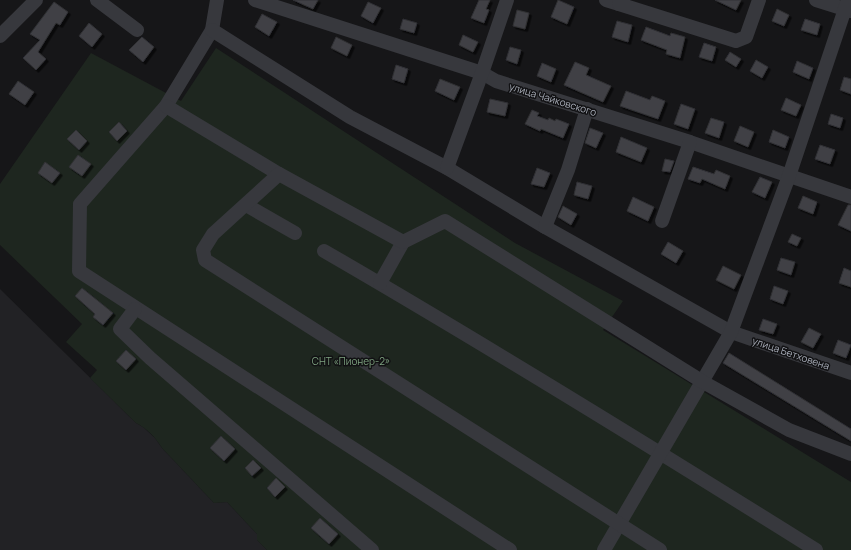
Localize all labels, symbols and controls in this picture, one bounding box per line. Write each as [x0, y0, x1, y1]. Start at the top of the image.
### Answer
street label: улица Чайковского [508, 79, 599, 119]
street label: улица Бетховена [751, 333, 831, 373]
park label: СНТ «Пионер-2» [312, 354, 390, 368]

